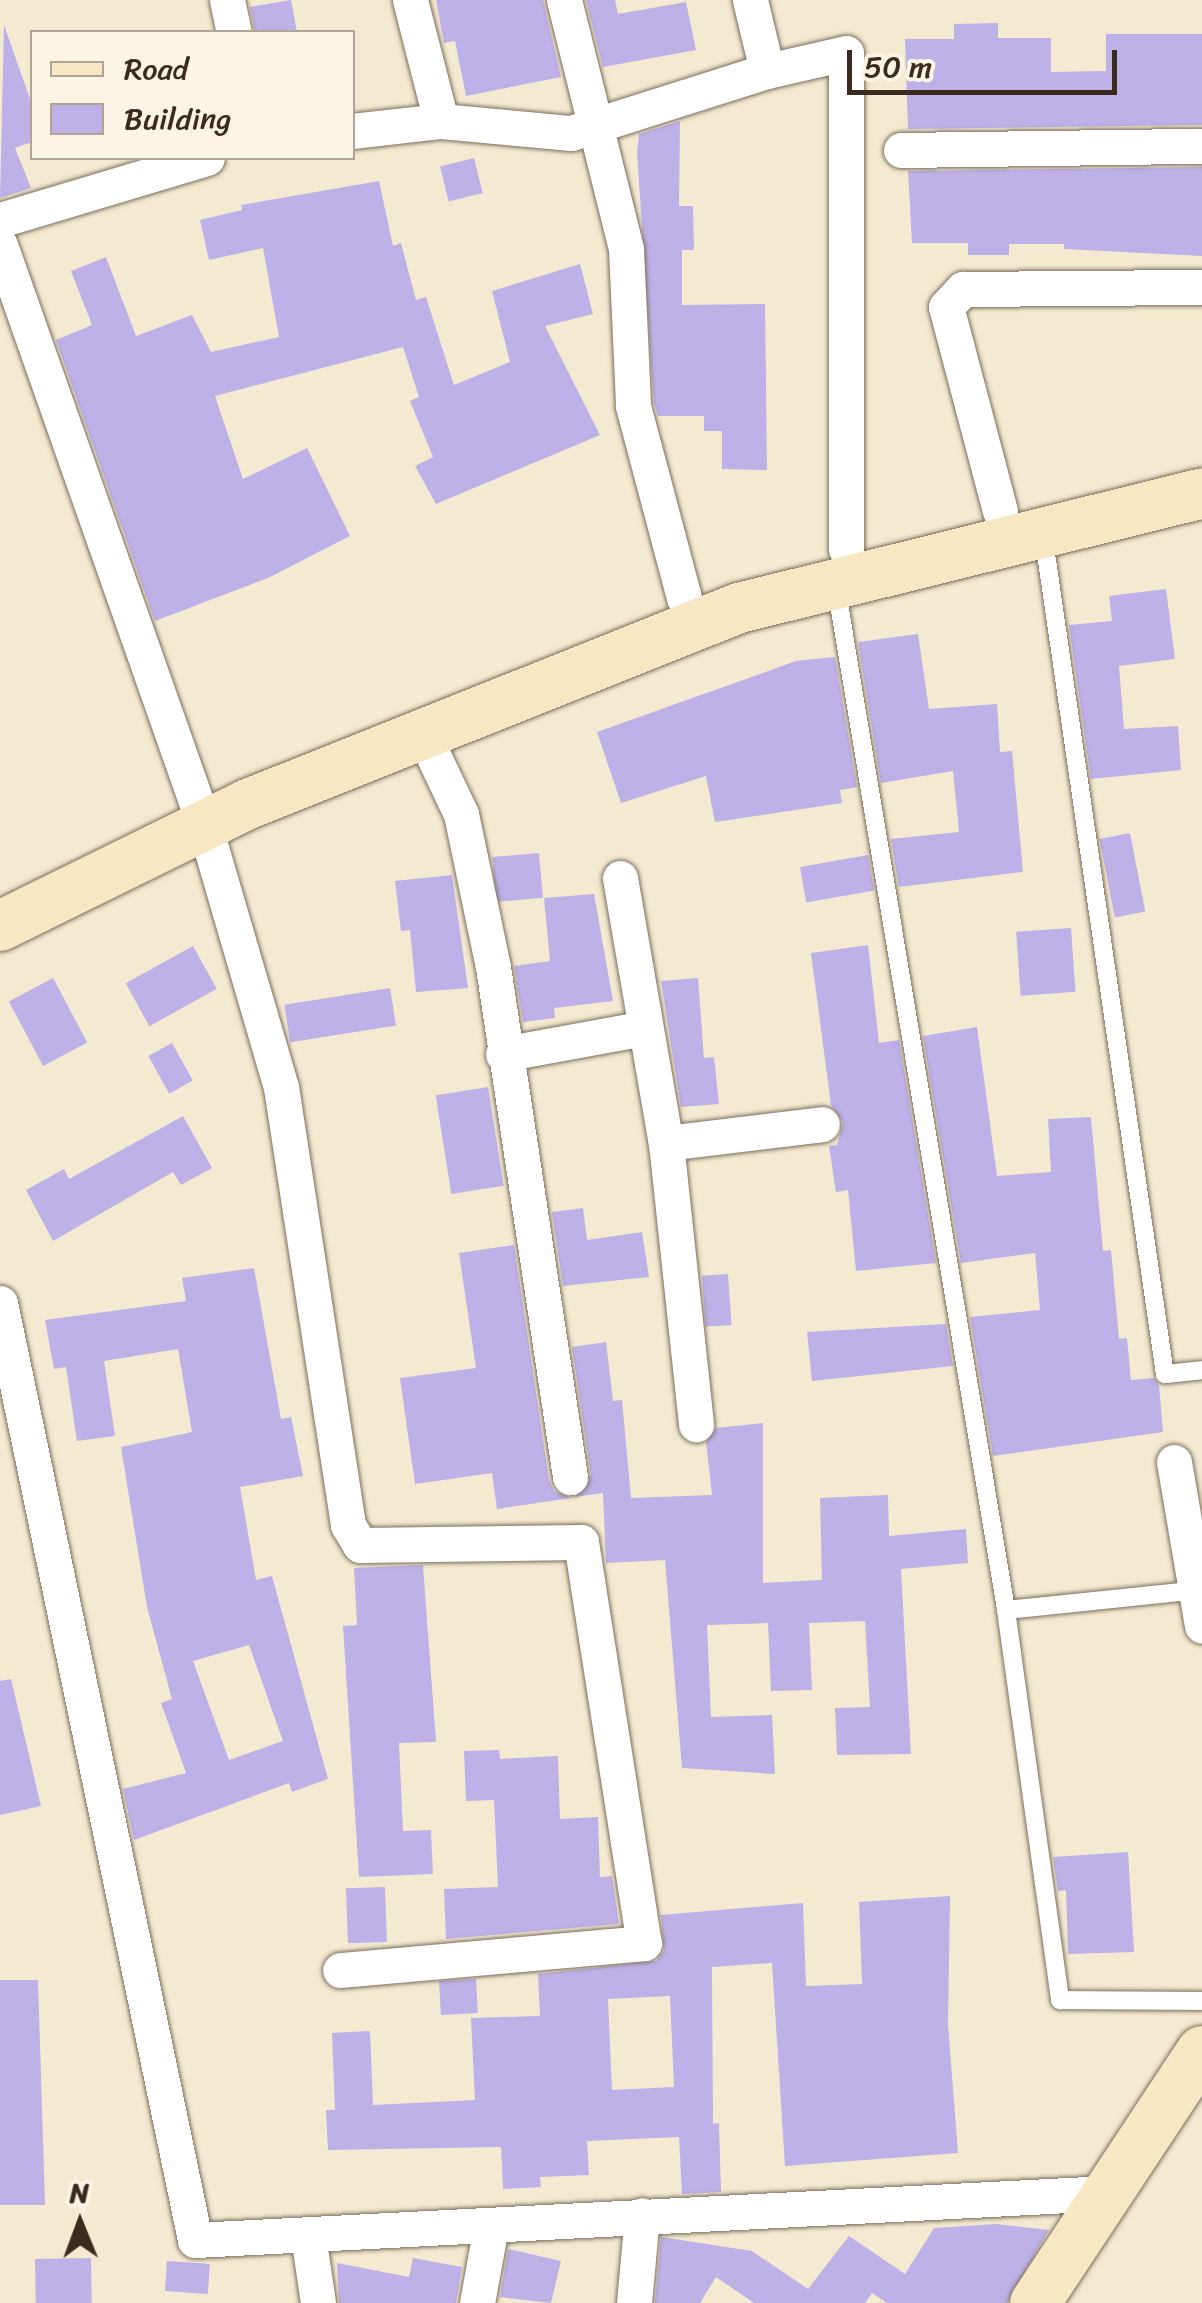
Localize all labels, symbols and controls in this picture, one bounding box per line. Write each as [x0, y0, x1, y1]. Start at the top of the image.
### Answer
legend [30, 30, 355, 160]
scale bar [852, 30, 1122, 92]
text: 50 m [864, 40, 932, 94]
text: Road [124, 42, 188, 96]
text: Building [124, 92, 231, 146]
text: N [69, 2168, 90, 2217]
north arrow [30, 2173, 130, 2273]

